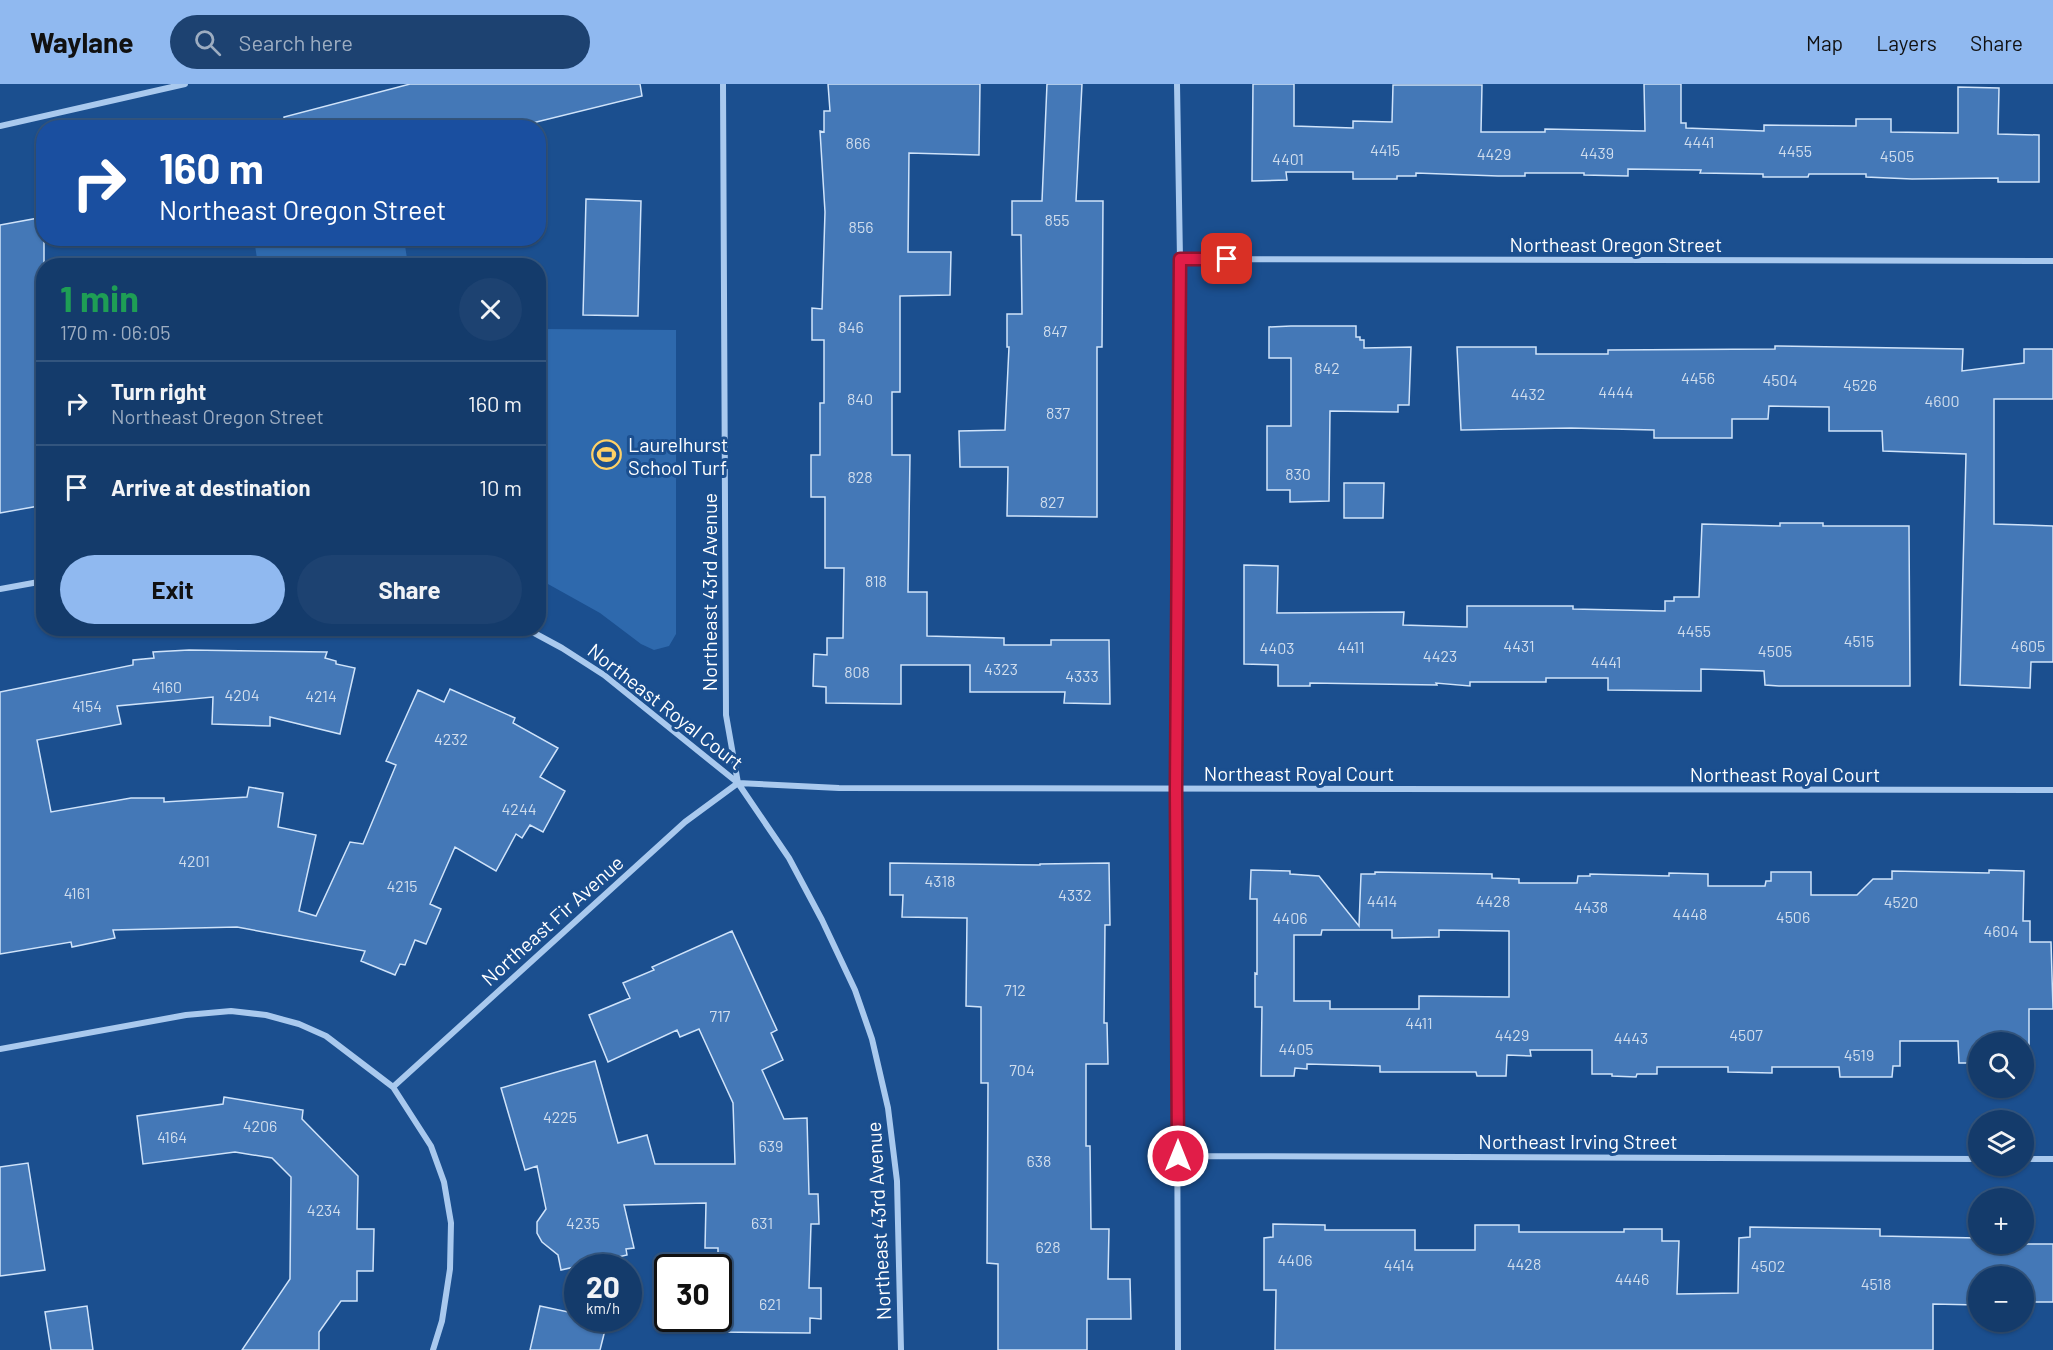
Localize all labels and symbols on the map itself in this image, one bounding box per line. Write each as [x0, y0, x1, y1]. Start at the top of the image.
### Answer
house number: 4441 [1684, 132, 1714, 151]
house number: 866 [846, 133, 870, 152]
house number: 4415 [1370, 140, 1400, 159]
house number: 4455 [1778, 141, 1812, 160]
house number: 4439 [1580, 143, 1614, 162]
house number: 4429 [1477, 144, 1511, 163]
house number: 4505 [1880, 146, 1914, 165]
house number: 4401 [1272, 149, 1304, 168]
house number: 855 [1045, 210, 1069, 229]
house number: 856 [849, 217, 873, 236]
street label: Northeast Oregon Street [1510, 232, 1722, 256]
pin [1201, 233, 1252, 284]
house number: 846 [838, 317, 864, 336]
house number: 847 [1043, 321, 1068, 340]
house number: 842 [1314, 358, 1340, 377]
house number: 4456 [1681, 368, 1715, 387]
house number: 4504 [1763, 370, 1797, 389]
house number: 4526 [1843, 375, 1877, 394]
house number: 4444 [1598, 382, 1634, 401]
house number: 4432 [1511, 384, 1545, 403]
house number: 840 [847, 389, 873, 408]
house number: 4600 [1924, 391, 1960, 410]
house number: 837 [1046, 403, 1070, 422]
place label: Laurelhurst School Turf [628, 432, 728, 479]
sports icon: Laurelhurst School Turf [591, 439, 623, 471]
house number: 830 [1285, 464, 1311, 483]
house number: 828 [847, 467, 873, 486]
house number: 827 [1040, 492, 1065, 511]
street label: Northeast 43rd Avenue [697, 493, 721, 691]
house number: 818 [865, 571, 887, 590]
house number: 4455 [1677, 621, 1711, 640]
house number: 4515 [1844, 631, 1874, 650]
house number: 4431 [1503, 636, 1535, 655]
house number: 4605 [2011, 636, 2045, 655]
house number: 4411 [1337, 637, 1365, 656]
street label: Northeast Royal Court [583, 638, 749, 774]
house number: 4403 [1260, 638, 1294, 657]
house number: 4505 [1758, 641, 1792, 660]
house number: 4423 [1423, 646, 1457, 665]
house number: 4441 [1591, 652, 1621, 671]
house number: 4323 [984, 659, 1018, 678]
house number: 808 [844, 662, 870, 681]
house number: 4333 [1065, 666, 1099, 685]
house number: 4160 [152, 677, 182, 696]
house number: 4204 [224, 685, 260, 704]
house number: 4214 [305, 686, 337, 705]
house number: 4154 [72, 696, 102, 715]
house number: 4232 [434, 729, 468, 748]
street label: Northeast Royal Court [1204, 761, 1394, 785]
street label: Northeast Royal Court [1690, 762, 1880, 786]
house number: 4244 [501, 799, 537, 818]
street label: Northeast Fir Avenue [476, 850, 628, 990]
house number: 4201 [178, 851, 210, 870]
house number: 4318 [925, 871, 955, 890]
house number: 4215 [387, 876, 418, 895]
house number: 4161 [64, 883, 90, 902]
house number: 4332 [1058, 885, 1092, 904]
house number: 4414 [1367, 891, 1397, 910]
house number: 4428 [1476, 891, 1510, 910]
house number: 4520 [1884, 892, 1918, 911]
house number: 4438 [1574, 897, 1608, 916]
house number: 4448 [1673, 904, 1707, 923]
house number: 4506 [1776, 907, 1810, 926]
house number: 4406 [1273, 908, 1307, 927]
house number: 4604 [1984, 921, 2018, 940]
house number: 712 [1004, 980, 1026, 999]
house number: 717 [710, 1006, 731, 1025]
house number: 4411 [1405, 1013, 1433, 1032]
house number: 4429 [1495, 1025, 1529, 1044]
house number: 4507 [1729, 1025, 1763, 1044]
house number: 4443 [1614, 1028, 1648, 1047]
house number: 4405 [1279, 1039, 1313, 1058]
house number: 4519 [1844, 1045, 1874, 1064]
house number: 704 [1009, 1060, 1035, 1079]
house number: 4225 [543, 1107, 577, 1126]
house number: 4206 [243, 1116, 277, 1135]
street label: Northeast 43rd Avenue [861, 1121, 895, 1321]
position arrow [1146, 1124, 1210, 1188]
house number: 4164 [157, 1127, 187, 1146]
street label: Northeast Irving Street [1478, 1129, 1678, 1153]
house number: 639 [759, 1136, 783, 1155]
house number: 638 [1027, 1151, 1051, 1170]
house number: 4234 [307, 1200, 341, 1219]
house number: 4235 [566, 1213, 600, 1232]
house number: 631 [751, 1213, 773, 1232]
house number: 628 [1035, 1237, 1061, 1256]
house number: 4406 [1278, 1250, 1312, 1269]
speed limit sign: 30 [654, 1254, 732, 1332]
house number: 4428 [1507, 1254, 1541, 1273]
house number: 4414 [1384, 1255, 1414, 1274]
house number: 4502 [1751, 1256, 1785, 1275]
house number: 4446 [1615, 1269, 1649, 1288]
house number: 4518 [1861, 1274, 1891, 1293]
house number: 621 [759, 1294, 781, 1313]

